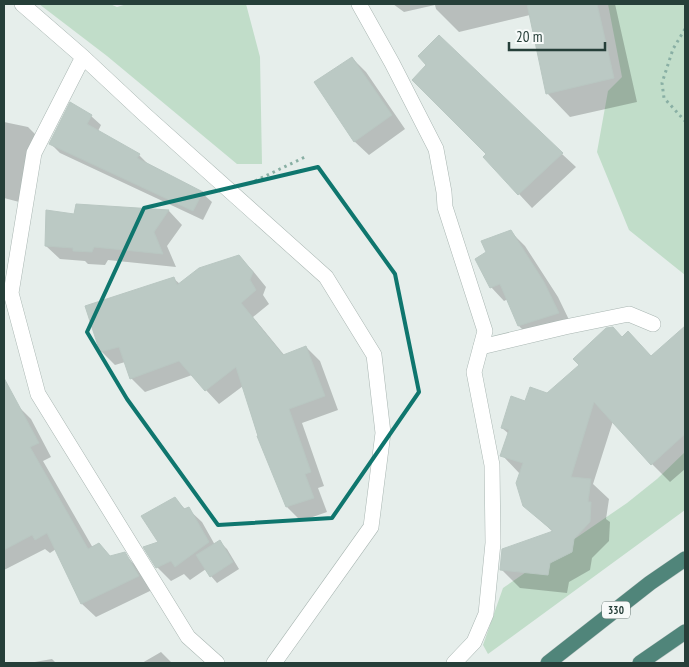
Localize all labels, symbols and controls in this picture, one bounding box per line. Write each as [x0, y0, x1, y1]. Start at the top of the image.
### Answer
scale bar [509, 20, 605, 52]
text: 20 m [516, 27, 542, 46]
road number: 330 [602, 602, 630, 618]

